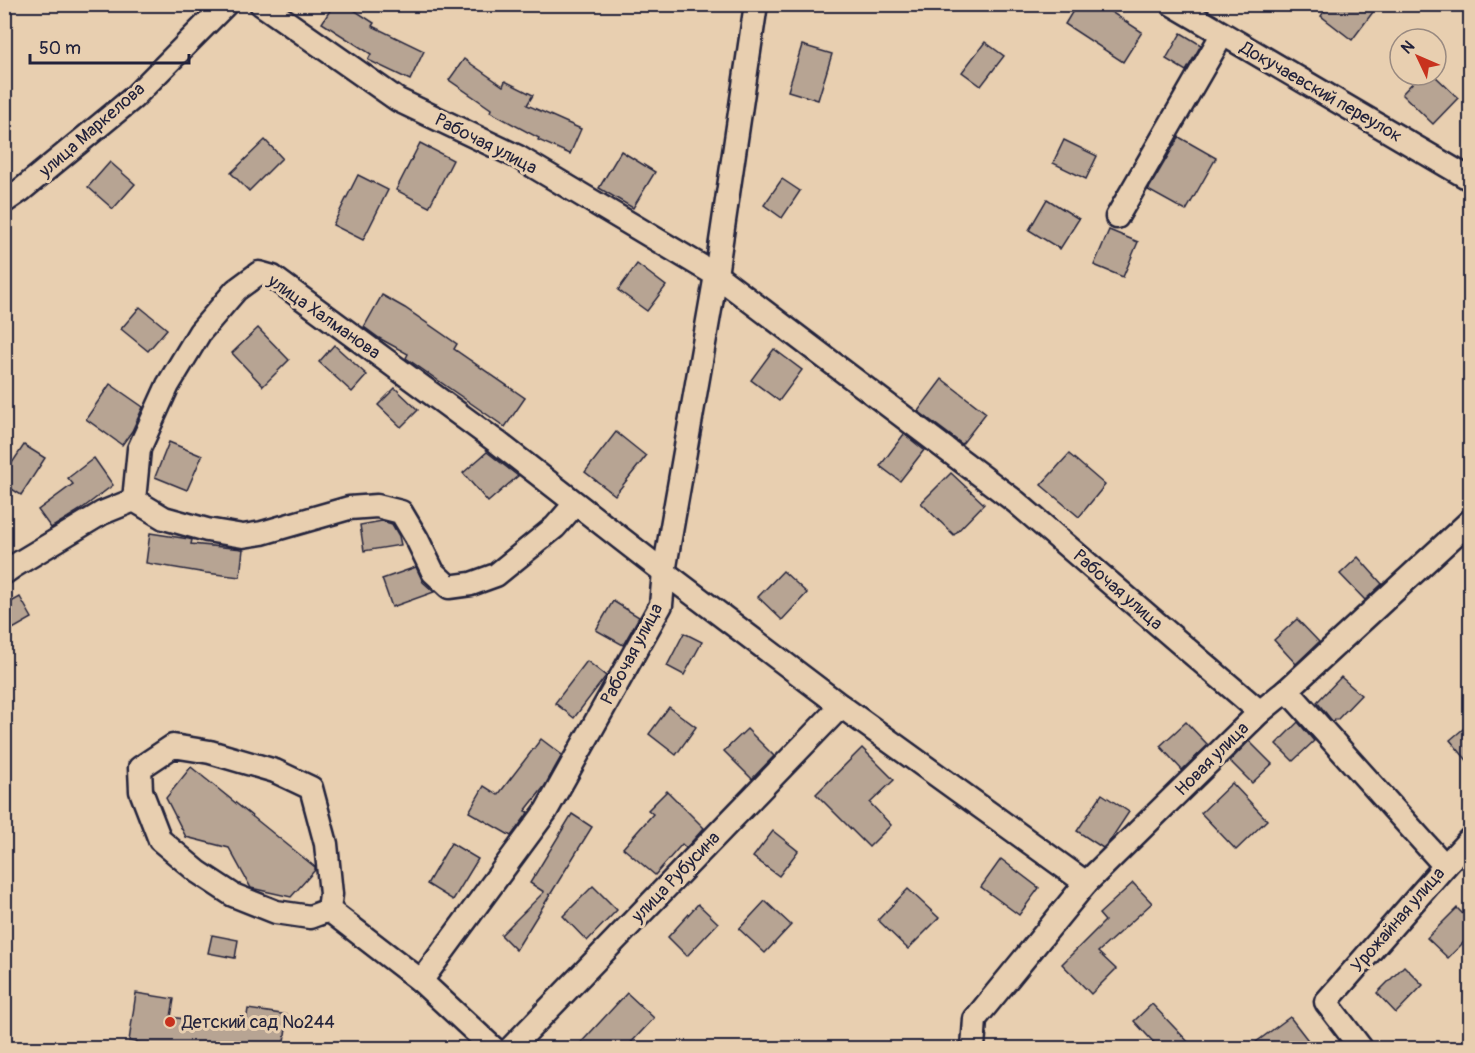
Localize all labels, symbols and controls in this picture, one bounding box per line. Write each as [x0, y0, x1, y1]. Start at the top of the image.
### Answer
scale bar [30, 27, 189, 65]
north arrow [1388, 27, 1448, 87]
street label: Докучаевский переулок [1235, 36, 1406, 148]
text: N [1397, 36, 1419, 58]
text: 50 m [39, 37, 81, 60]
street label: улица Маркелова [33, 78, 150, 183]
street label: Рабочая улица [431, 108, 541, 180]
street label: улица Халманова [262, 269, 385, 364]
street label: Рабочая улица [1068, 545, 1168, 635]
street label: Рабочая улица [596, 599, 668, 709]
street label: Новая улица [1170, 717, 1254, 801]
street label: улица Рубусина [626, 827, 725, 928]
street label: Урожайная улица [1346, 863, 1450, 977]
place label: Детский сад №244 [181, 1011, 335, 1034]
marker: Детский сад №244 [163, 1015, 177, 1029]

